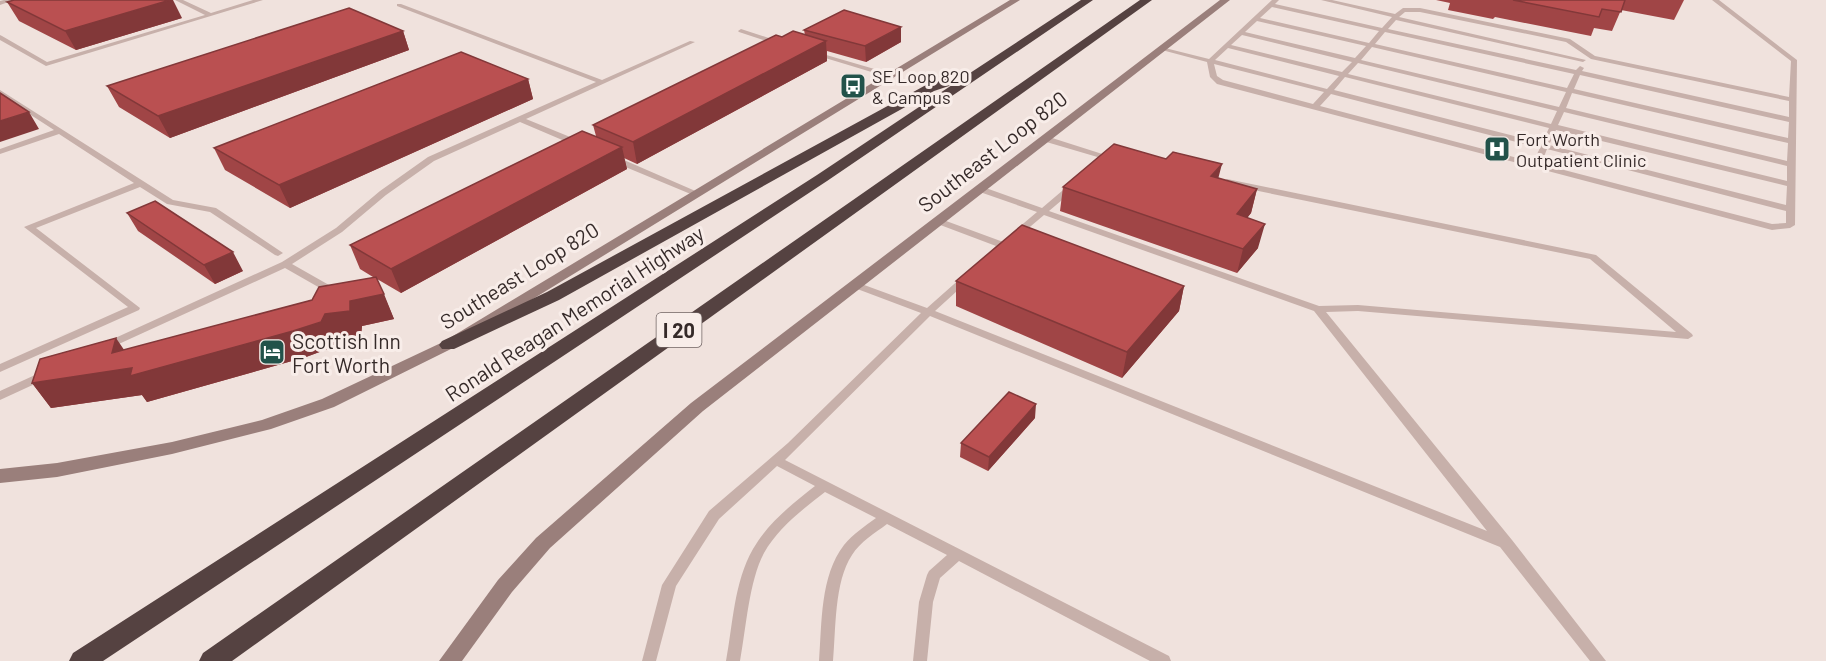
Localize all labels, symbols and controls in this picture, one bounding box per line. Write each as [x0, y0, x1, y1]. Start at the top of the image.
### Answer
place label: SE Loop 820 & Campus [872, 65, 970, 108]
bus stop icon: SE Loop 820 & Campus [838, 71, 868, 101]
street label: Southeast Loop 820 [913, 85, 1071, 217]
place label: Fort Worth Outpatient Clinic [1516, 128, 1646, 171]
hospital icon: Fort Worth Outpatient Clinic [1482, 134, 1512, 164]
street label: Southeast Loop 820 [435, 216, 603, 334]
street label: Ronald Reagan Memorial Highway [440, 220, 708, 406]
road number: I 20 [656, 313, 702, 347]
place label: Scottish Inn Fort Worth [292, 328, 401, 377]
hotel icon: Scottish Inn Fort Worth [257, 337, 287, 367]

